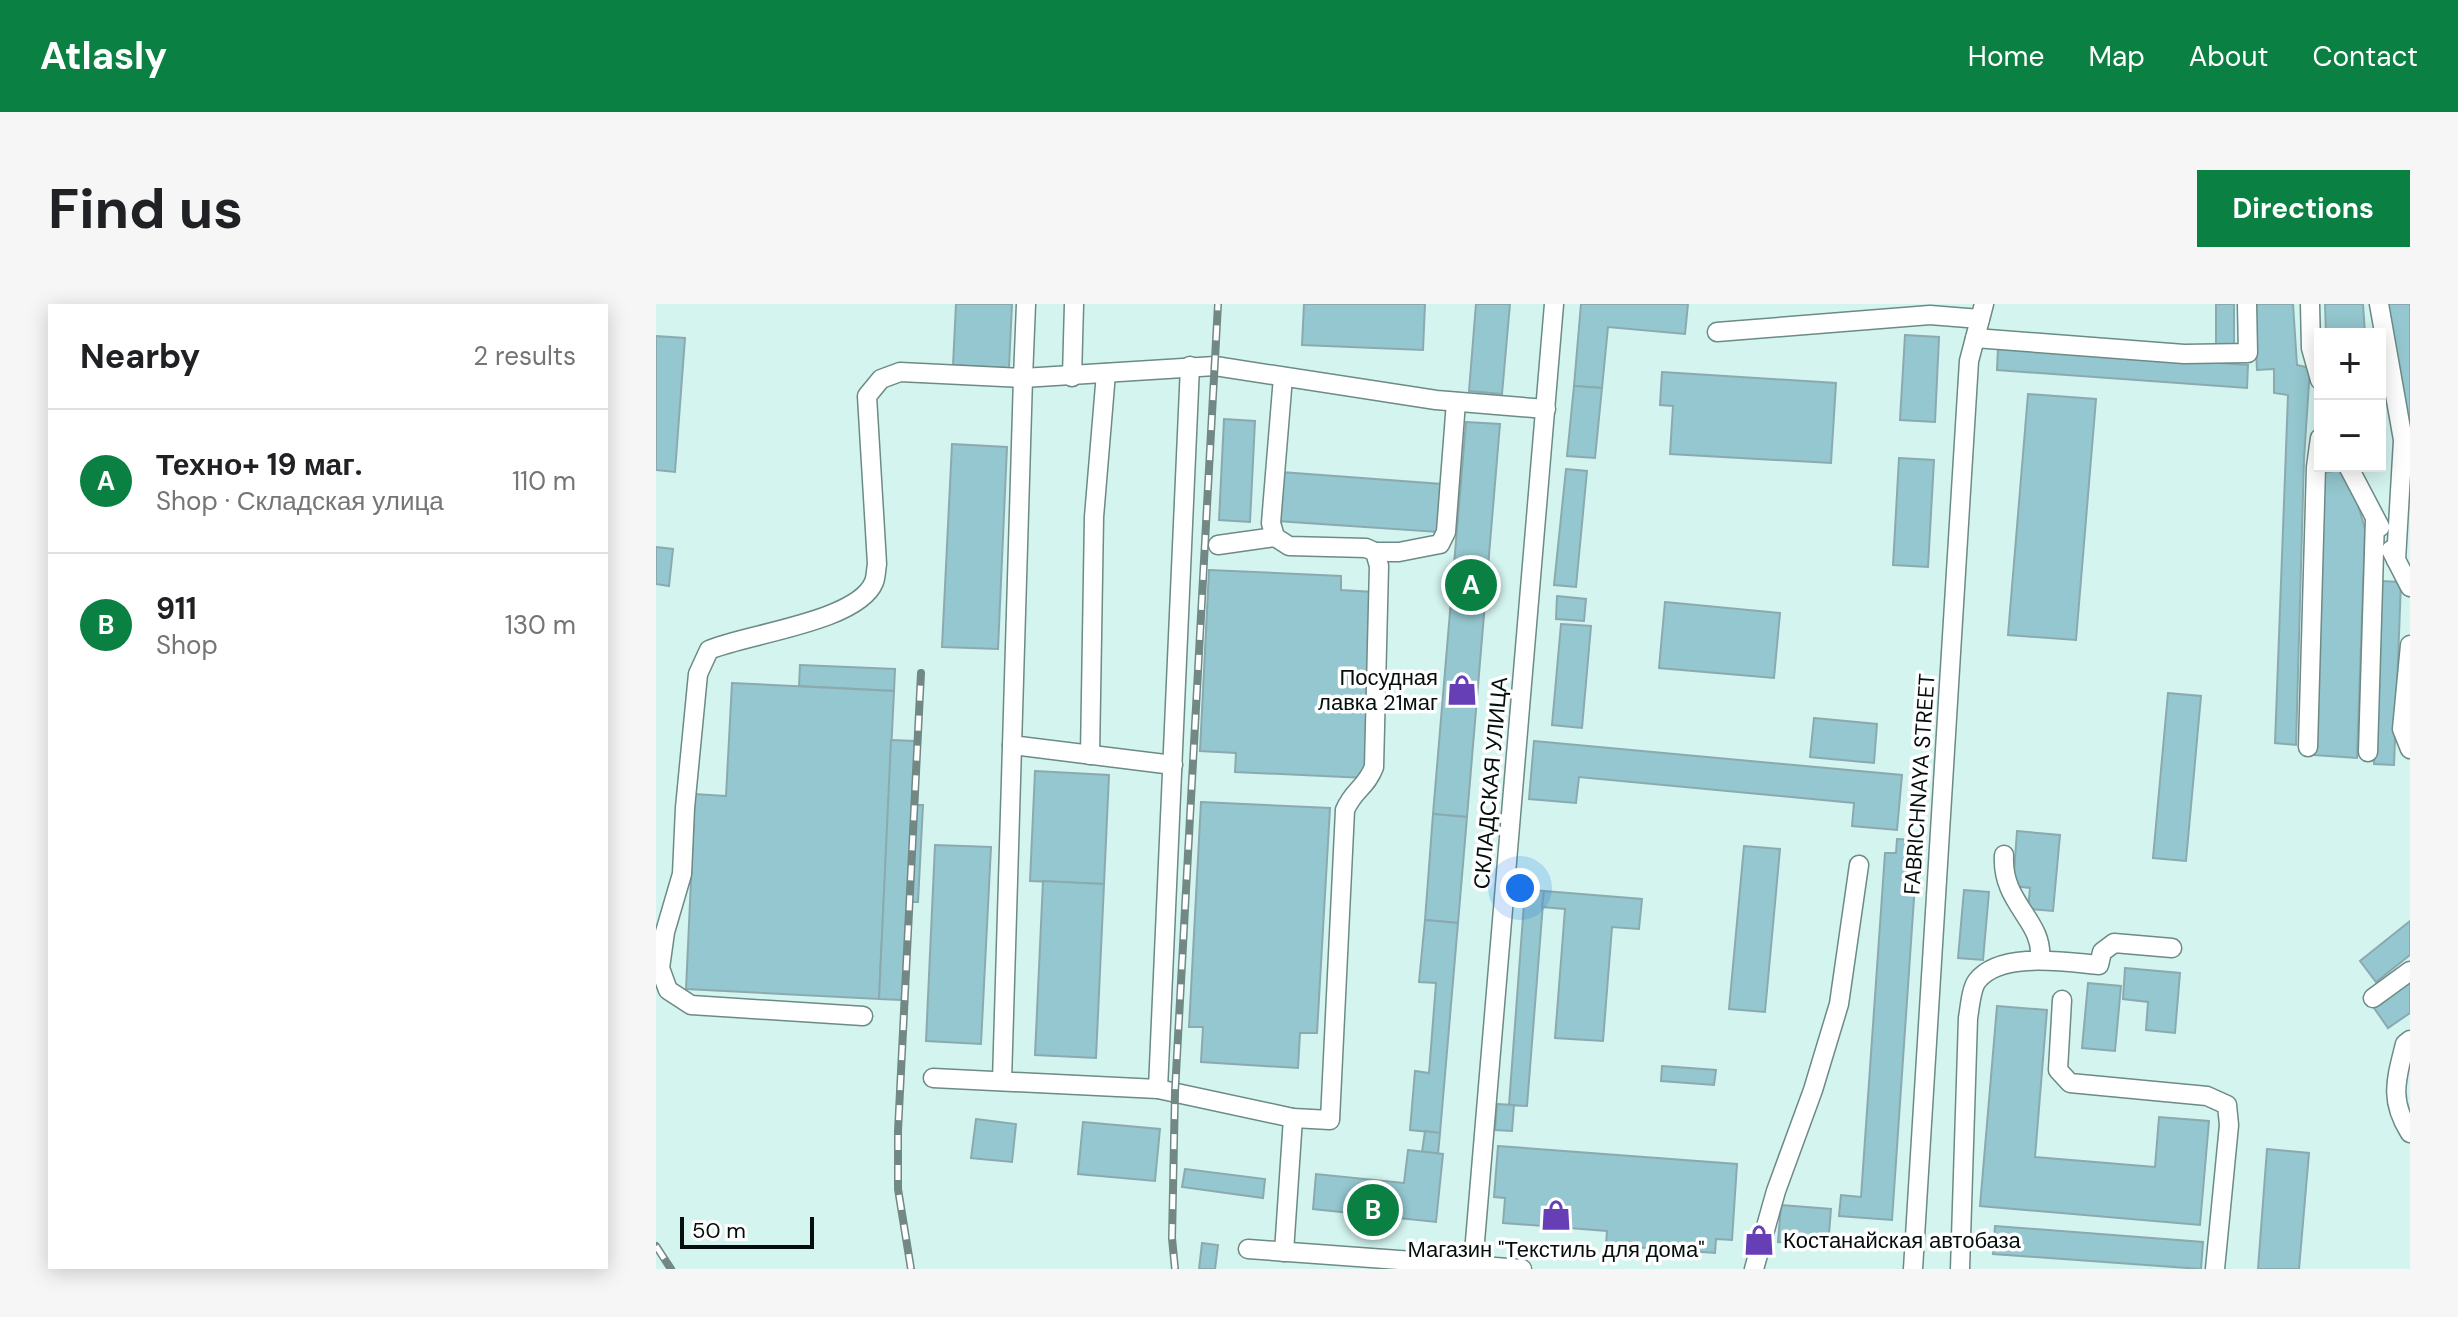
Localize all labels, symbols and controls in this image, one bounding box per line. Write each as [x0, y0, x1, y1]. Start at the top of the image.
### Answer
text: Atlasly [40, 31, 167, 81]
text: Home [1968, 38, 2044, 75]
text: Map [2088, 38, 2145, 75]
text: About [2189, 38, 2268, 75]
text: Contact [2312, 38, 2418, 75]
button: Directions [2197, 170, 2410, 247]
text: Find us [48, 172, 243, 245]
map controls [2314, 328, 2386, 472]
button: + [2314, 328, 2386, 400]
text: Nearby [80, 334, 200, 379]
text: 2 results [473, 339, 576, 373]
button: − [2314, 400, 2386, 472]
text: Техно+ 19 маг. [156, 445, 362, 484]
text: A [97, 464, 115, 498]
text: 110 m [512, 464, 576, 498]
text: Shop · Складская улица [156, 484, 444, 518]
pin: A [1445, 555, 1497, 615]
text: 911 [156, 589, 197, 628]
text: B [98, 608, 114, 642]
text: 130 m [505, 608, 576, 642]
text: Shop [156, 628, 218, 662]
place label: Посудная лавка 21маг [1318, 663, 1438, 717]
street label: FABRICHNAYA STREET [1897, 672, 1942, 896]
shop icon: Посудная лавка 21маг [1445, 673, 1479, 707]
street label: СКЛАДСКАЯ УЛИЦА [1467, 675, 1514, 890]
your location [1500, 868, 1540, 908]
pin: B [1347, 1180, 1399, 1240]
shop icon: Магазин "Текстиль для дома" [1539, 1198, 1573, 1232]
scale bar [680, 1213, 814, 1249]
text: 50 m [692, 1216, 746, 1245]
shop icon: Костанайская автобаза [1742, 1223, 1776, 1257]
place label: Костанайская автобаза [1783, 1226, 2022, 1255]
place label: Магазин "Текстиль для дома" [1407, 1235, 1705, 1264]

